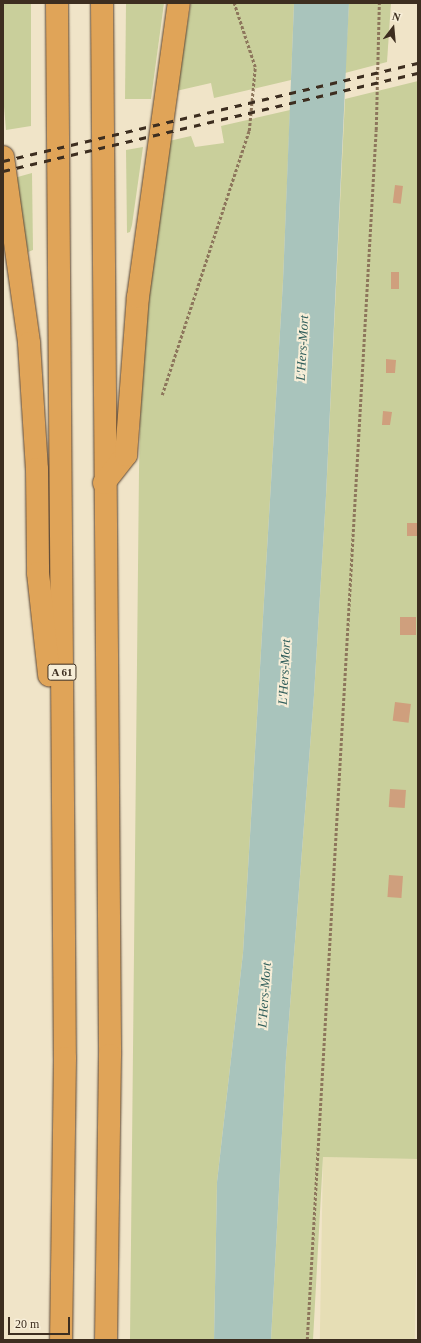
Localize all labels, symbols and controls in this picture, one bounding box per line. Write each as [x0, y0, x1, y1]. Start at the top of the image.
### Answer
north arrow [373, 8, 413, 48]
text: N [391, 10, 402, 23]
water label: L'Hers-Mort [293, 315, 313, 381]
water label: L'Hers-Mort [275, 639, 295, 705]
road number: A 61 [47, 663, 77, 681]
water label: L'Hers-Mort [255, 962, 275, 1028]
scale bar [10, 1309, 72, 1335]
text: 20 m [15, 1317, 39, 1331]

